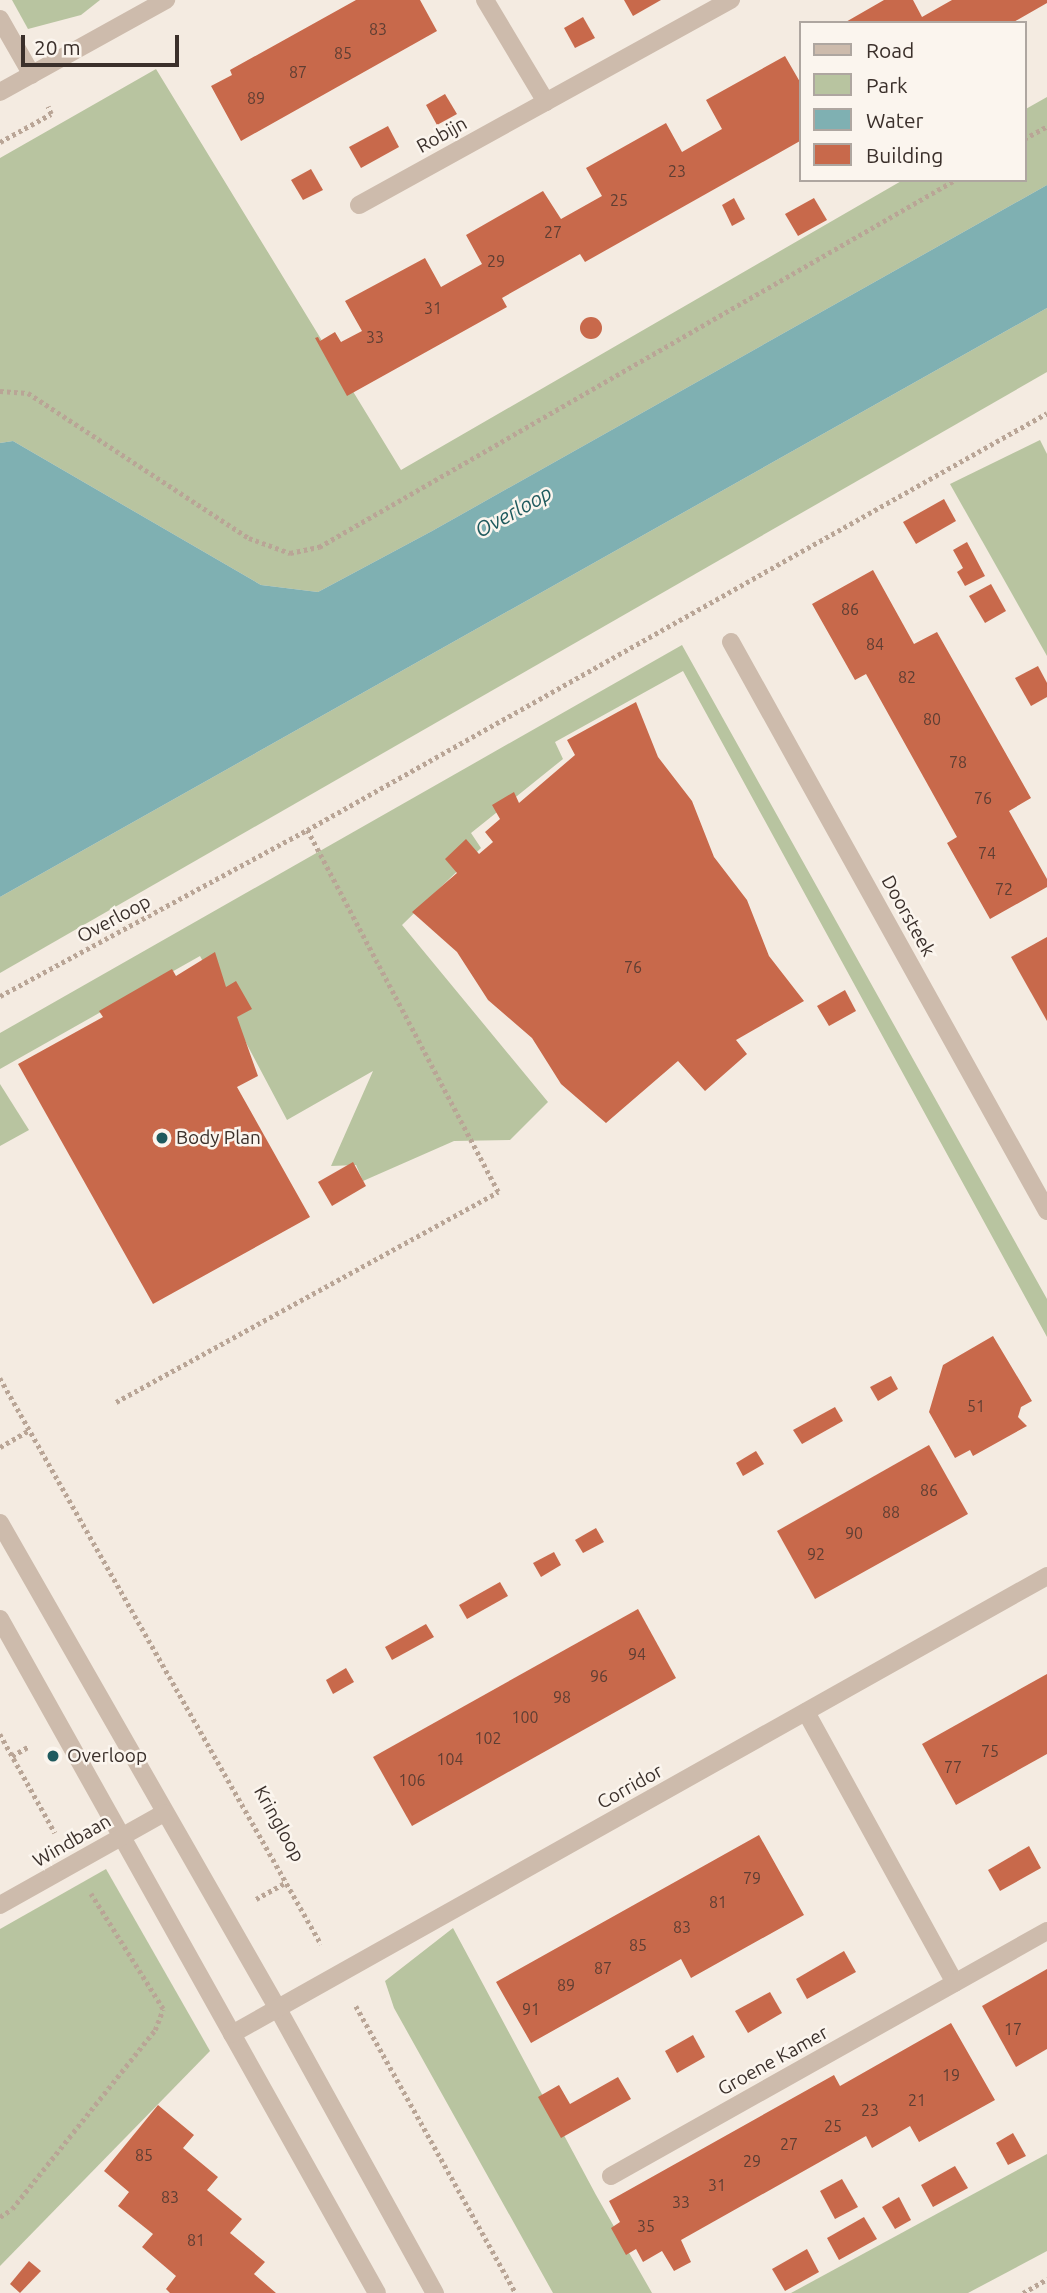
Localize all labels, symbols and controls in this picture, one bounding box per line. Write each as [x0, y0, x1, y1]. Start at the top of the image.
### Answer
house number: 83 [369, 19, 387, 39]
scale bar [24, 21, 182, 65]
legend [799, 21, 1026, 182]
text: 20 m [34, 35, 81, 59]
text: Road [866, 38, 914, 62]
house number: 85 [334, 43, 352, 63]
house number: 87 [289, 62, 307, 82]
text: Park [866, 73, 908, 97]
house number: 89 [247, 88, 265, 108]
text: Water [866, 108, 924, 132]
street label: Robijn [413, 112, 471, 158]
text: Building [866, 143, 943, 167]
house number: 23 [668, 161, 686, 181]
house number: 25 [610, 190, 628, 210]
house number: 27 [544, 222, 562, 242]
house number: 29 [487, 251, 505, 271]
house number: 31 [424, 298, 442, 318]
house number: 33 [366, 327, 384, 347]
water label: Overloop [470, 480, 556, 542]
house number: 86 [841, 599, 859, 619]
house number: 84 [866, 634, 884, 654]
house number: 82 [898, 667, 916, 687]
house number: 80 [923, 709, 941, 729]
house number: 78 [949, 752, 967, 772]
house number: 76 [974, 788, 992, 808]
house number: 74 [978, 843, 996, 863]
street label: Doorsteek [876, 872, 940, 960]
house number: 72 [995, 879, 1013, 899]
street label: Overloop [73, 890, 155, 948]
house number: 76 [624, 957, 642, 977]
place label: Body Plan [176, 1127, 261, 1149]
marker: Body Plan [154, 1130, 170, 1146]
house number: 51 [967, 1396, 985, 1416]
house number: 86 [920, 1480, 938, 1500]
house number: 88 [882, 1502, 900, 1522]
house number: 90 [845, 1523, 863, 1543]
house number: 92 [807, 1544, 825, 1564]
house number: 94 [628, 1644, 646, 1664]
house number: 96 [590, 1666, 608, 1686]
house number: 98 [553, 1687, 571, 1707]
house number: 100 [511, 1707, 539, 1727]
house number: 102 [474, 1728, 502, 1748]
house number: 75 [981, 1741, 999, 1761]
place label: Overloop [67, 1745, 147, 1767]
marker: Overloop [45, 1748, 61, 1764]
house number: 104 [436, 1749, 464, 1769]
house number: 77 [944, 1757, 962, 1777]
street label: Corridor [593, 1760, 667, 1814]
house number: 106 [398, 1770, 426, 1790]
street label: Kringloop [249, 1782, 309, 1866]
street label: Windbaan [29, 1810, 115, 1872]
house number: 79 [743, 1868, 761, 1888]
house number: 81 [709, 1892, 727, 1912]
house number: 83 [673, 1917, 691, 1937]
house number: 85 [629, 1935, 647, 1955]
house number: 87 [594, 1958, 612, 1978]
house number: 89 [557, 1975, 575, 1995]
house number: 91 [522, 1999, 540, 2019]
house number: 17 [1004, 2019, 1022, 2039]
street label: Groene Kamer [714, 2021, 832, 2101]
house number: 19 [942, 2065, 960, 2085]
house number: 21 [908, 2090, 926, 2110]
house number: 23 [861, 2100, 879, 2120]
house number: 25 [824, 2116, 842, 2136]
house number: 27 [780, 2134, 798, 2154]
house number: 85 [135, 2145, 153, 2165]
house number: 29 [743, 2151, 761, 2171]
house number: 31 [708, 2175, 726, 2195]
house number: 83 [161, 2187, 179, 2207]
house number: 33 [672, 2192, 690, 2212]
house number: 35 [637, 2216, 655, 2236]
house number: 81 [187, 2230, 205, 2250]

